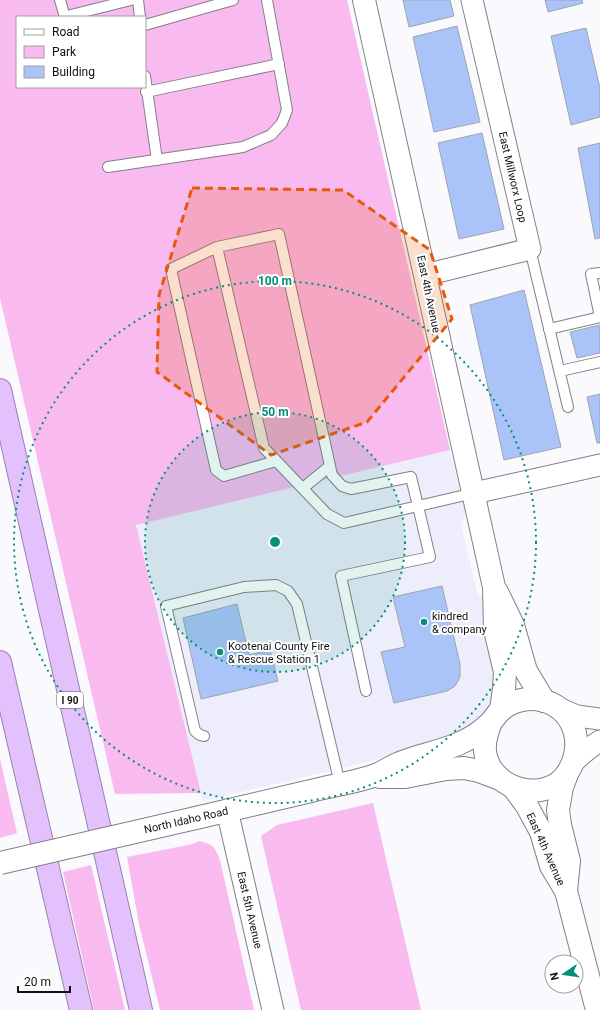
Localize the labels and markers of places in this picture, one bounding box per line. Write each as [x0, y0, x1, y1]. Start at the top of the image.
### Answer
centre of rings [268, 535, 282, 549]
place label: kindred & company [432, 610, 487, 636]
marker: kindred & company [419, 617, 429, 627]
place label: Kootenai County Fire & Rescue Station 1 [228, 640, 330, 666]
marker: Kootenai County Fire & Rescue Station 1 [215, 647, 225, 657]

